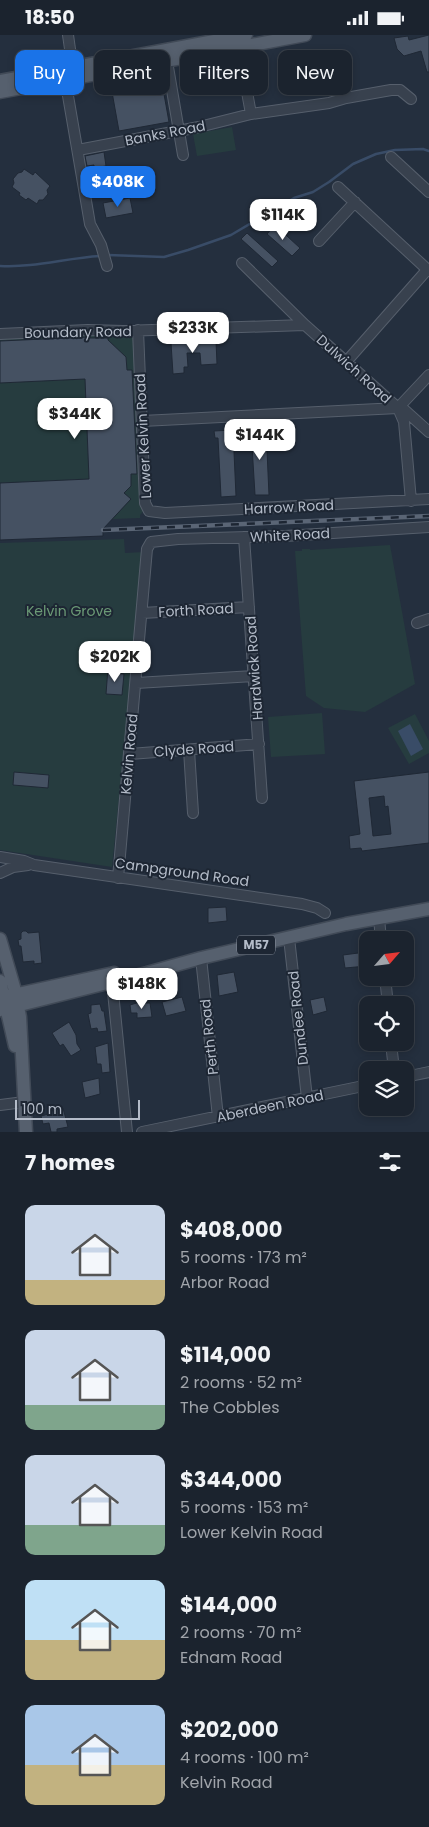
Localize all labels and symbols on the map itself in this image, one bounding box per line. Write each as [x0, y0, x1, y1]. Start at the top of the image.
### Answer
street label: Banks Road [123, 115, 207, 151]
pin: $408K [83, 165, 153, 208]
pin: $114K [248, 199, 318, 241]
pin: $233K [158, 311, 228, 354]
street label: Boundary Road [24, 321, 132, 343]
street label: Dulwich Road [312, 330, 396, 408]
street label: Lower Kelvin Road [130, 373, 156, 499]
pin: $344K [40, 397, 110, 440]
pin: $144K [225, 419, 295, 461]
street label: Harrow Road [243, 495, 335, 519]
street label: White Road [250, 523, 330, 547]
street label: Forth Road [158, 598, 234, 622]
park label: Kelvin Grove [26, 601, 112, 621]
street label: Hardwick Road [240, 615, 268, 721]
pin: $202K [80, 641, 150, 683]
street label: Kelvin Road [116, 713, 142, 795]
street label: Clyde Road [153, 736, 235, 762]
street label: Campground Road [114, 853, 250, 891]
north arrow [359, 931, 414, 986]
road number: M57 [237, 935, 275, 955]
pin: $148K [107, 967, 177, 1010]
street label: Dundee Road [283, 970, 313, 1066]
street label: Perth Road [195, 998, 223, 1076]
street label: Aberdeen Road [215, 1085, 325, 1127]
scale bar [15, 1097, 140, 1120]

